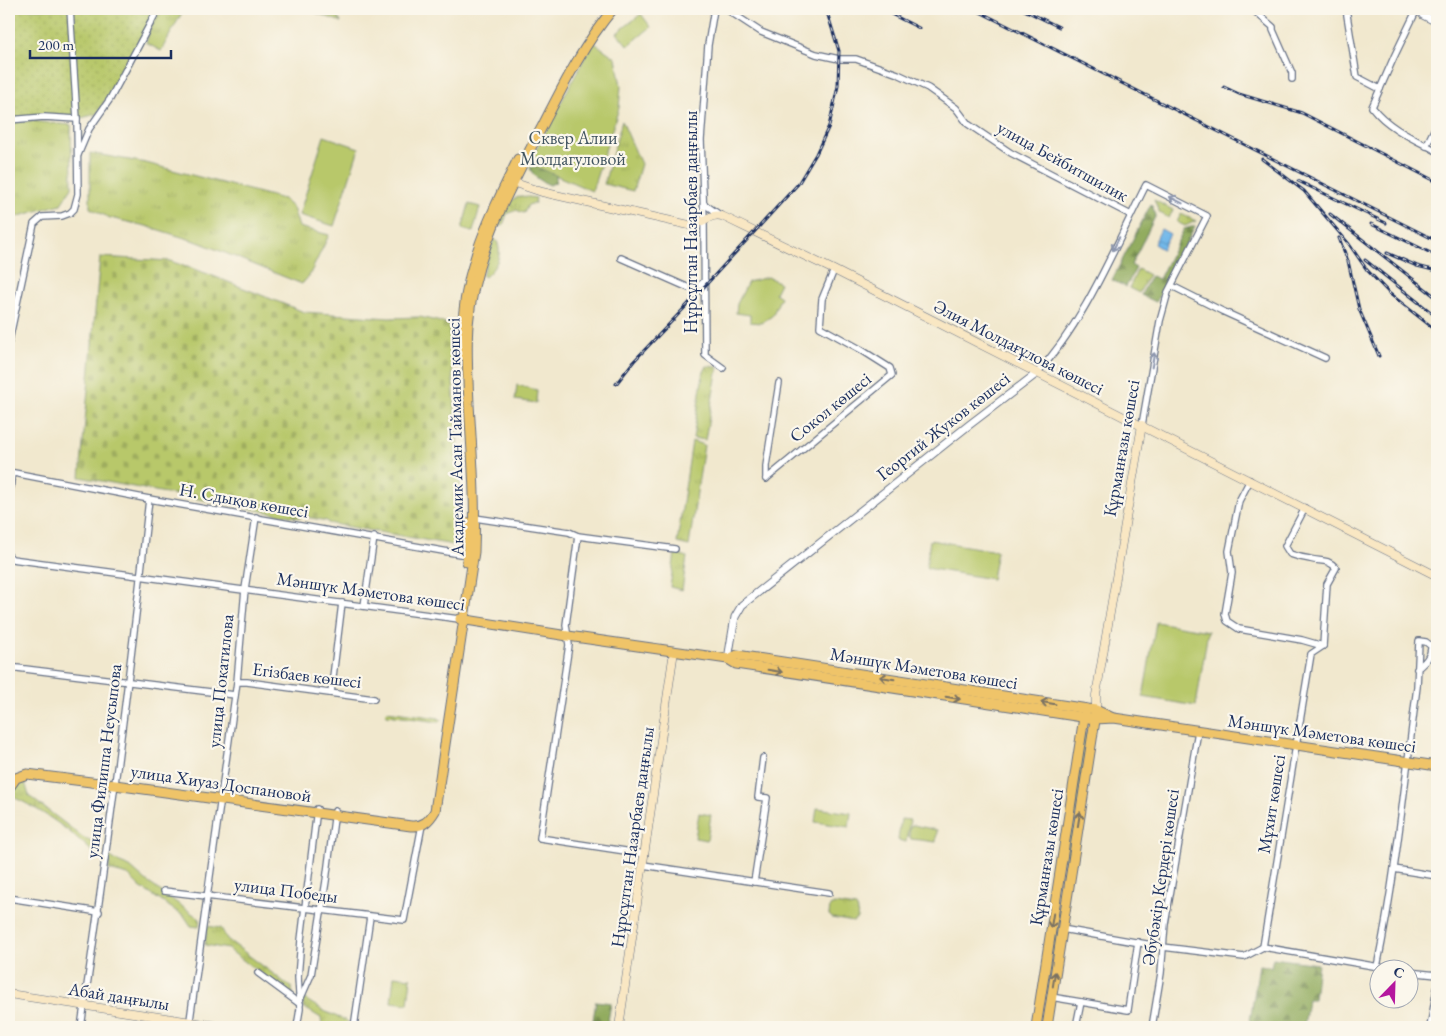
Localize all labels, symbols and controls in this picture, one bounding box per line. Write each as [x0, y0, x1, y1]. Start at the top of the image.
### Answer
scale bar [30, 28, 171, 60]
text: 200 m [38, 35, 75, 54]
street label: Нұрсұлтан Назарбаев даңғылы [679, 111, 702, 333]
street label: улица Бейбитшилик [993, 115, 1133, 207]
park label: Сквер Алии Молдагуловой [520, 126, 626, 170]
one-way arrow [1169, 195, 1184, 205]
one-way arrow [1111, 236, 1120, 251]
street label: Әлия Молдағұлова көшесі [930, 294, 1108, 400]
street label: Академик Асан Тайманов көшесі [441, 317, 469, 558]
one-way arrow [1148, 352, 1158, 368]
street label: Георгий Жуков көшесі [872, 366, 1015, 485]
street label: Сокол көшесі [784, 367, 876, 447]
street label: Құрманғазы көшесі [1098, 377, 1144, 518]
street label: Н. Сдықов көшесі [178, 477, 311, 523]
street label: Мәншүк Мәметова көшесі [275, 566, 467, 616]
street label: улица Покатилова [202, 612, 239, 749]
street label: Мәншүк Мәметова көшесі [828, 642, 1020, 694]
street label: Егізбаев көшесі [251, 657, 363, 693]
street label: улица Филиппа Неусыпова [80, 662, 126, 860]
one-way arrow [767, 666, 783, 676]
one-way arrow [880, 673, 896, 683]
one-way arrow [944, 693, 960, 703]
one-way arrow [1040, 697, 1056, 707]
street label: Мәншүк Мәметова көшесі [1226, 708, 1418, 758]
street label: Нұрсұлтан Назарбаев даңғылы [605, 725, 659, 949]
street label: Мұхит көшесі [1252, 752, 1290, 855]
street label: улица Хиуаз Доспановой [129, 759, 313, 807]
street label: Құрманғазы көшесі [1024, 786, 1068, 927]
street label: Әбубәкір Кердері көшесі [1136, 787, 1184, 967]
one-way arrow [1075, 811, 1085, 827]
street label: улица Победы [233, 872, 339, 908]
one-way arrow [1047, 913, 1057, 929]
north arrow [1368, 958, 1418, 1008]
text: С [1391, 962, 1407, 982]
one-way arrow [1049, 971, 1059, 987]
street label: Абай даңғылы [66, 976, 171, 1015]

